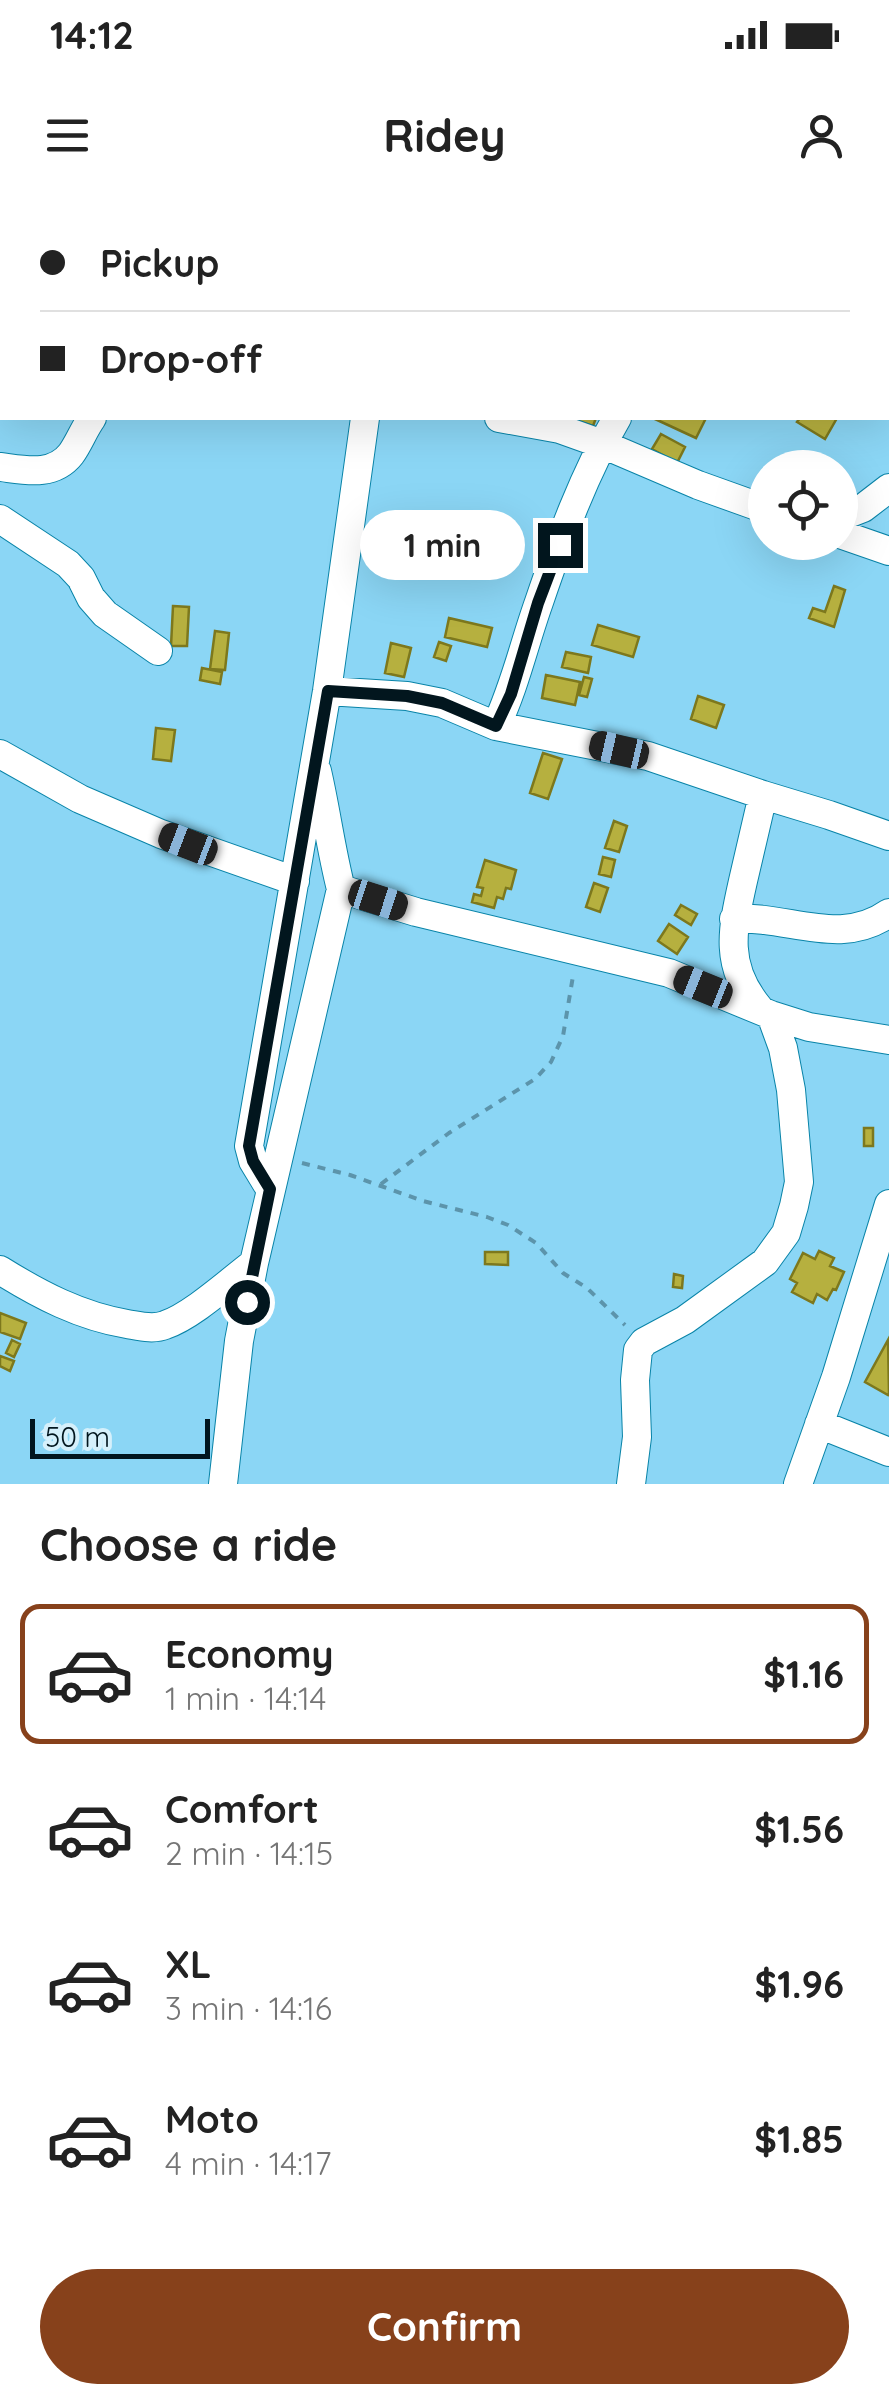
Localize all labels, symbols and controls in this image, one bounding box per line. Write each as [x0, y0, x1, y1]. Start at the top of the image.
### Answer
text: 14:12 [50, 11, 134, 59]
text: Ridey [383, 107, 506, 163]
icon: menu [40, 108, 95, 163]
icon: person [794, 108, 849, 163]
text: Pickup [100, 239, 219, 287]
text: Drop-off [100, 335, 262, 383]
map controls [748, 450, 858, 560]
button: locate [748, 450, 858, 560]
callout: 1 min [360, 510, 525, 580]
route end [538, 523, 583, 568]
text: 1 min [404, 525, 481, 565]
car [586, 729, 652, 771]
car [155, 819, 221, 869]
car [345, 876, 411, 924]
car [670, 962, 736, 1012]
route start [225, 1280, 270, 1325]
scale bar [30, 1414, 210, 1458]
text: 50 m [45, 1419, 110, 1454]
text: Choose a ride [40, 1516, 337, 1572]
icon: car [45, 1629, 135, 1719]
text: Economy [165, 1630, 334, 1678]
text: $1.16 [763, 1650, 844, 1698]
text: 1 min · 14:14 [165, 1678, 326, 1718]
icon: car [45, 1784, 135, 1874]
text: Comfort [165, 1785, 319, 1833]
text: $1.56 [754, 1805, 844, 1853]
text: 2 min · 14:15 [165, 1833, 333, 1873]
icon: car [45, 1939, 135, 2029]
text: XL [165, 1940, 211, 1988]
text: $1.96 [754, 1960, 844, 2008]
text: 3 min · 14:16 [165, 1988, 332, 2028]
icon: car [45, 2094, 135, 2184]
text: Moto [165, 2095, 259, 2143]
text: $1.85 [754, 2115, 844, 2163]
text: 4 min · 14:17 [165, 2143, 331, 2183]
button: Confirm [40, 2269, 849, 2384]

